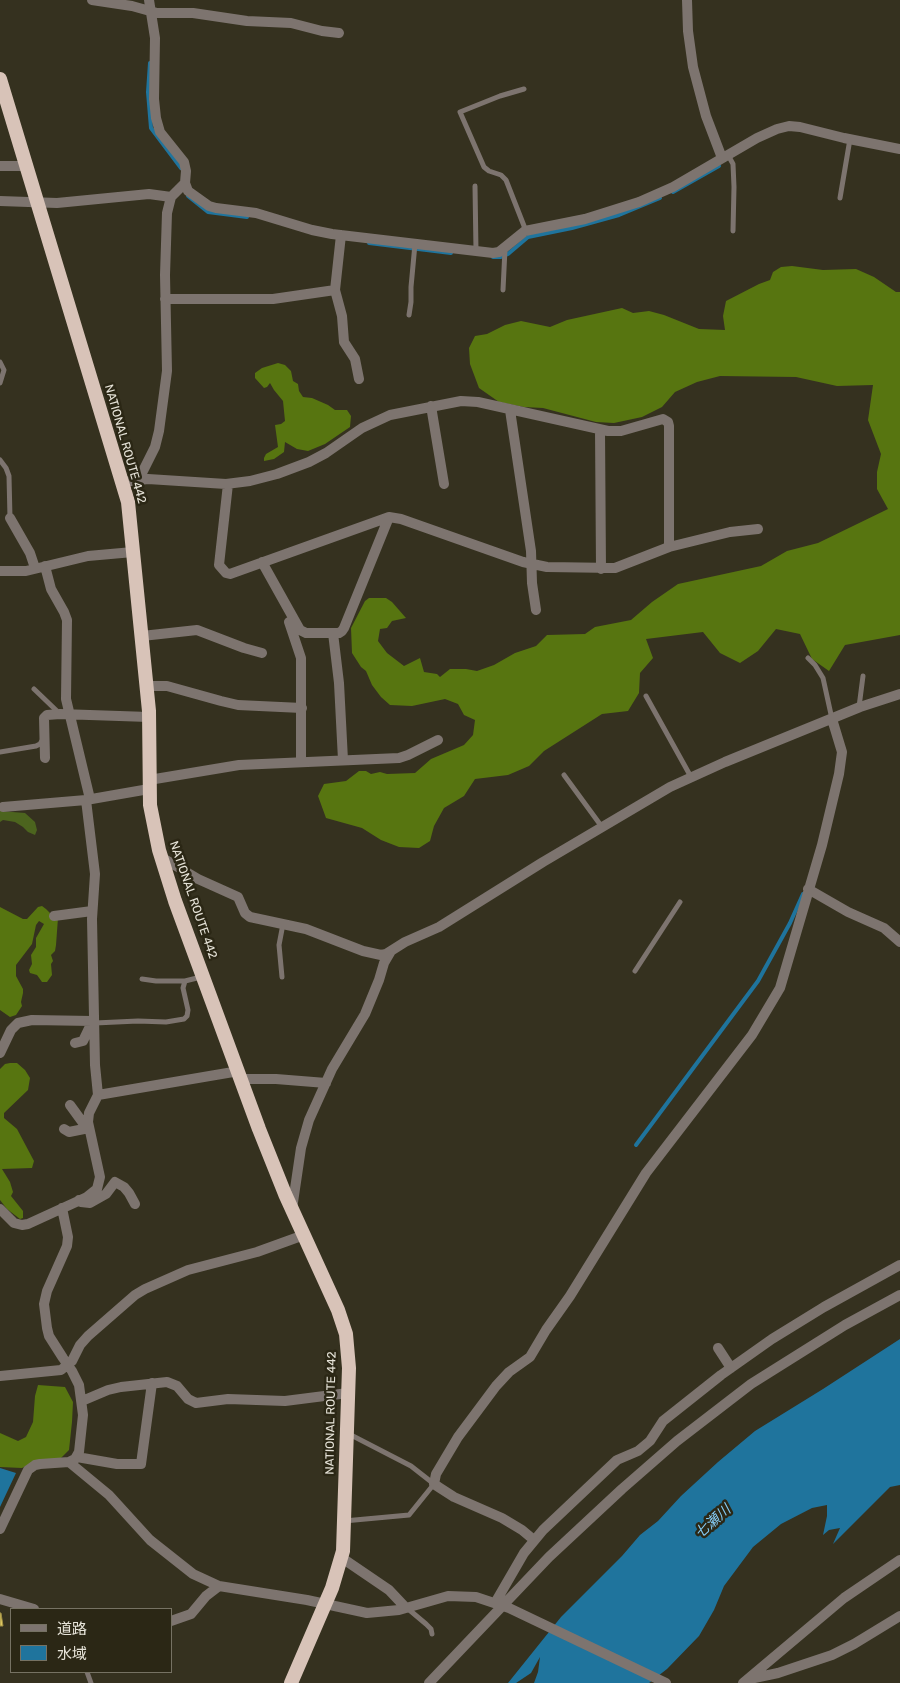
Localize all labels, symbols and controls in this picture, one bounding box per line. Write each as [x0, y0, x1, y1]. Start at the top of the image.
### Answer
street label: NATIONAL ROUTE 442 [101, 383, 149, 505]
street label: NATIONAL ROUTE 442 [166, 839, 220, 961]
street label: NATIONAL ROUTE 442 [323, 1351, 339, 1475]
water label: 七瀬川 [692, 1502, 734, 1542]
legend [10, 1608, 172, 1673]
text: 道路 [57, 1620, 87, 1638]
text: 水域 [57, 1645, 87, 1663]

